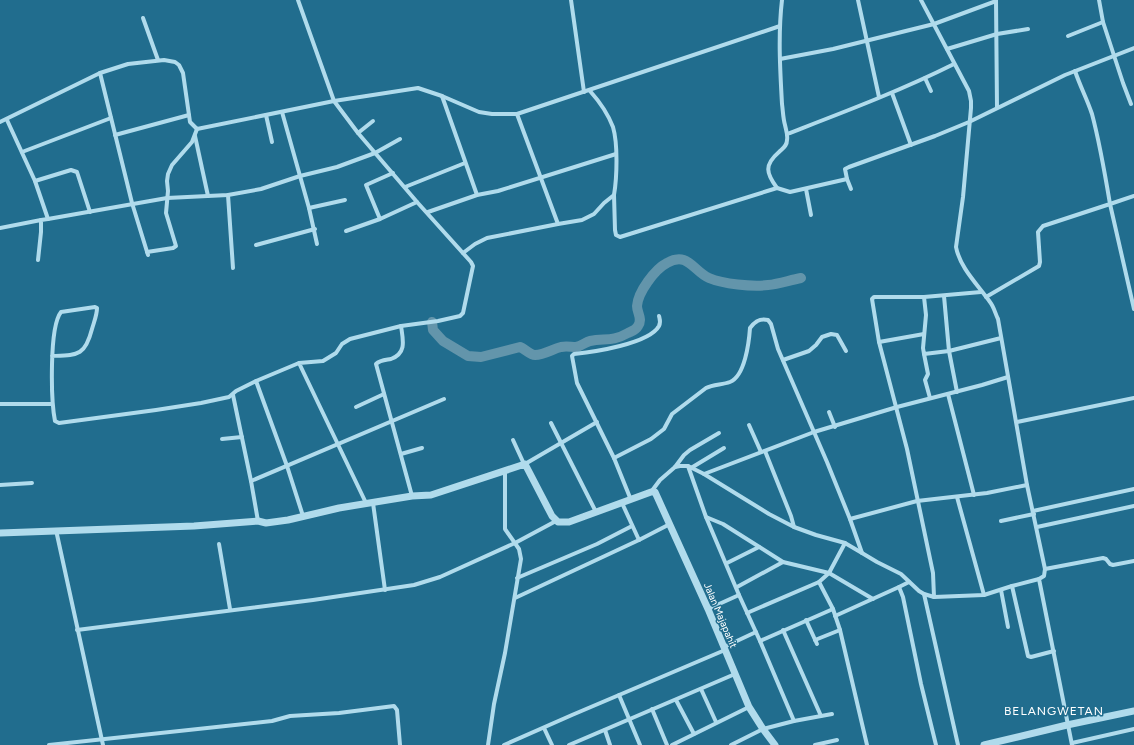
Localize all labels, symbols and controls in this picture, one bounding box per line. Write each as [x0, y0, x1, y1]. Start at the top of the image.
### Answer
street label: Jalan Majapahit [701, 581, 740, 650]
district label: BELANGWETAN [1004, 704, 1104, 718]

